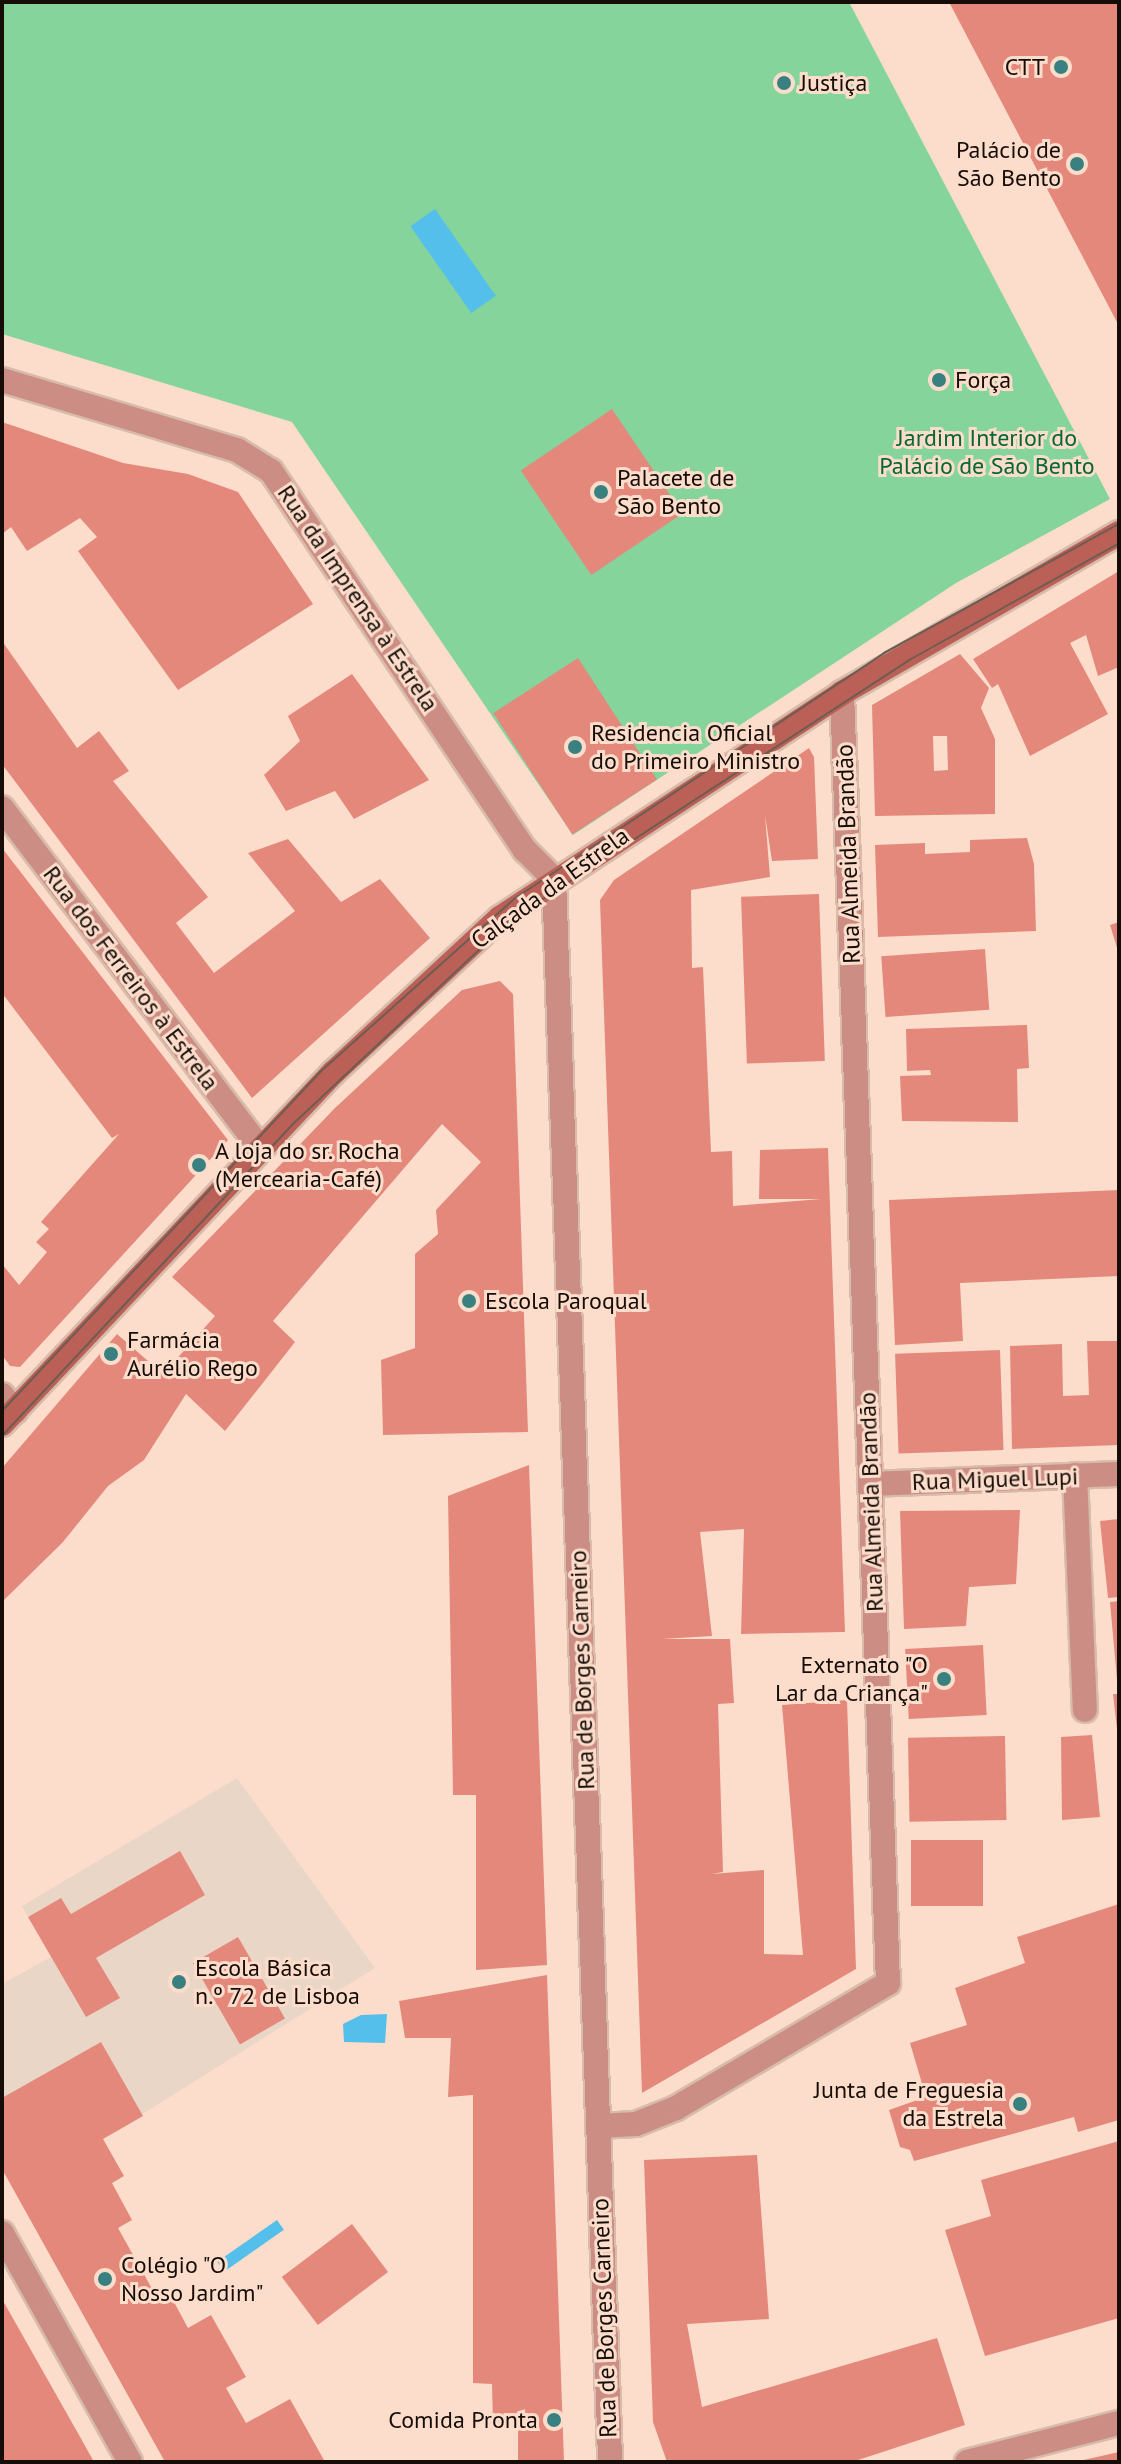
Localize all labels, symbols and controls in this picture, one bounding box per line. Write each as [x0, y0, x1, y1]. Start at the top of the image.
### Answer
place label: CTT [1005, 53, 1045, 81]
marker: CTT [1052, 58, 1070, 76]
place label: Justiça [800, 69, 867, 97]
marker: Justiça [775, 74, 793, 92]
place label: Palácio de São Bento [956, 136, 1061, 192]
marker: Palácio de São Bento [1068, 155, 1086, 173]
place label: Força [955, 366, 1011, 394]
marker: Força [930, 371, 948, 389]
park label: Jardim Interior do Palácio de São Bento [879, 424, 1095, 480]
place label: Palacete de São Bento [617, 464, 734, 520]
street label: Rua da Imprensa à Estrela [272, 479, 444, 717]
marker: Palacete de São Bento [592, 483, 610, 501]
place label: Residencia Oficial do Primeiro Ministro [591, 719, 800, 775]
marker: Residencia Oficial do Primeiro Ministro [566, 738, 584, 756]
street label: Rua Almeida Brandão [830, 743, 866, 965]
street label: Calçada da Estrela [466, 821, 634, 955]
street label: Rua dos Ferreiros à Estrela [37, 860, 225, 1096]
place label: A loja do sr. Rocha (Mercearia-Café) [215, 1137, 402, 1193]
marker: A loja do sr. Rocha (Mercearia-Café) [190, 1156, 208, 1174]
place label: Escola Paroqual [485, 1287, 647, 1315]
marker: Escola Paroqual [460, 1292, 478, 1310]
place label: Farmácia Aurélio Rego [127, 1326, 258, 1382]
marker: Farmácia Aurélio Rego [102, 1345, 120, 1363]
street label: Rua Almeida Brandão [853, 1391, 889, 1613]
street label: Rua Miguel Lupi [911, 1462, 1079, 1496]
street label: Rua de Borges Carneiro [563, 1550, 601, 1790]
place label: Externato "O Lar da Criança" [775, 1651, 928, 1707]
marker: Externato "O Lar da Criança" [935, 1670, 953, 1688]
place label: Escola Básica n.º 72 de Lisboa [195, 1954, 360, 2010]
marker: Escola Básica n.º 72 de Lisboa [170, 1973, 188, 1991]
place label: Junta de Freguesia da Estrela [814, 2076, 1004, 2132]
marker: Junta de Freguesia da Estrela [1011, 2095, 1029, 2113]
street label: Rua de Borges Carneiro [585, 2198, 623, 2438]
place label: Colégio "O Nosso Jardim" [121, 2251, 263, 2307]
marker: Colégio "O Nosso Jardim" [96, 2270, 114, 2288]
place label: Comida Pronta [388, 2406, 538, 2434]
marker: Comida Pronta [545, 2411, 563, 2429]

